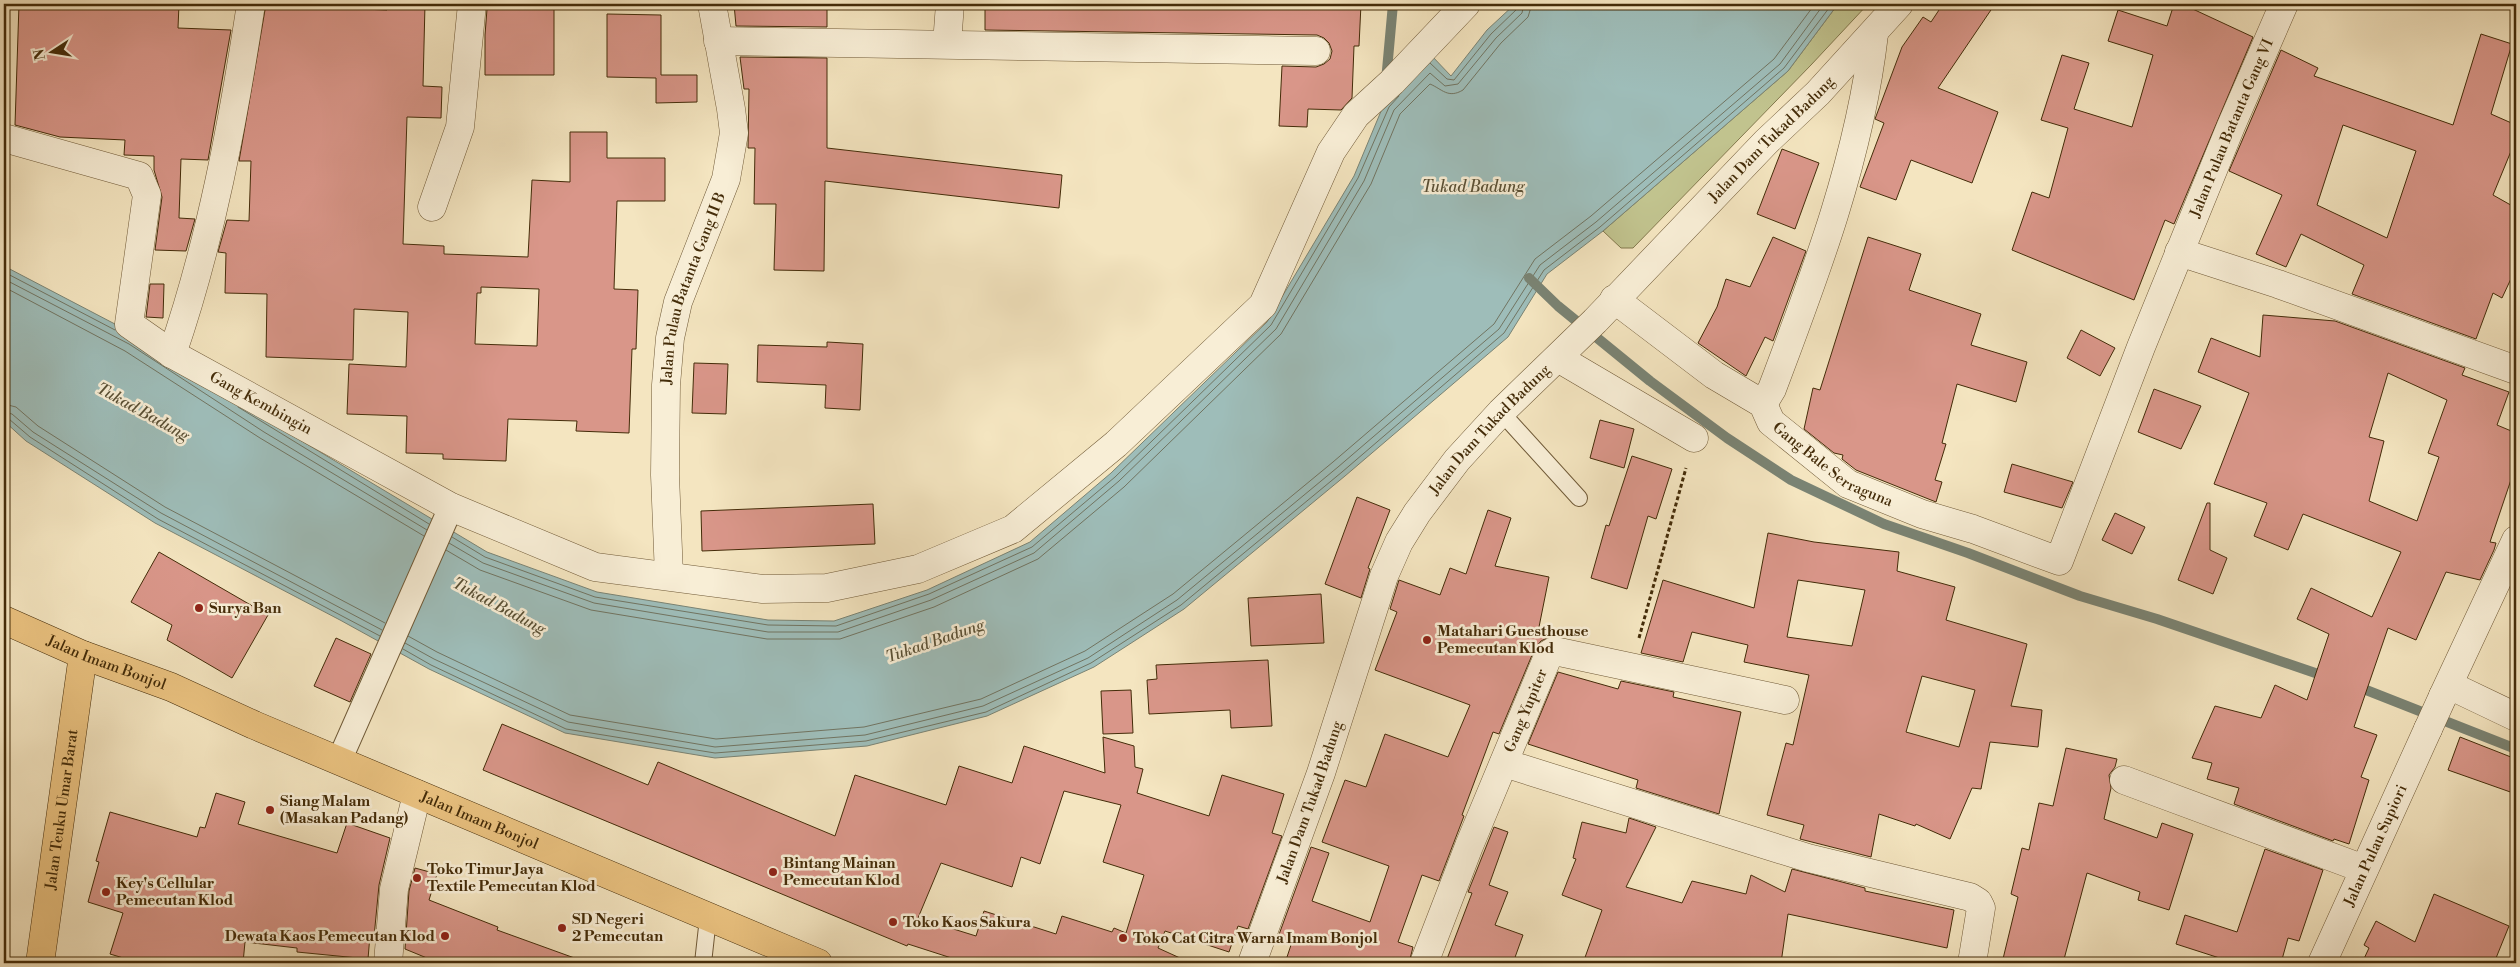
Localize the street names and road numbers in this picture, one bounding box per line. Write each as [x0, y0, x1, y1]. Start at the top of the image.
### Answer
street label: Jalan Pulau Batanta Gang VI [2185, 35, 2277, 221]
street label: Jalan Dam Tukad Badung [1703, 72, 1839, 207]
street label: Jalan Pulau Batanta Gang II B [656, 189, 729, 386]
street label: Jalan Dam Tukad Badung [1424, 360, 1554, 499]
street label: Gang Kembingin [206, 367, 316, 439]
street label: Gang Bale Serraguna [1769, 418, 1896, 511]
street label: Jalan Imam Bonjol [43, 630, 169, 694]
street label: Gang Yupiter [1500, 666, 1551, 755]
street label: Jalan Dam Tukad Badung [1272, 718, 1347, 887]
street label: Jalan Teuku Umar Barat [41, 727, 82, 892]
street label: Jalan Pulau Supiori [2339, 782, 2411, 910]
street label: Jalan Imam Bonjol [417, 786, 542, 854]

